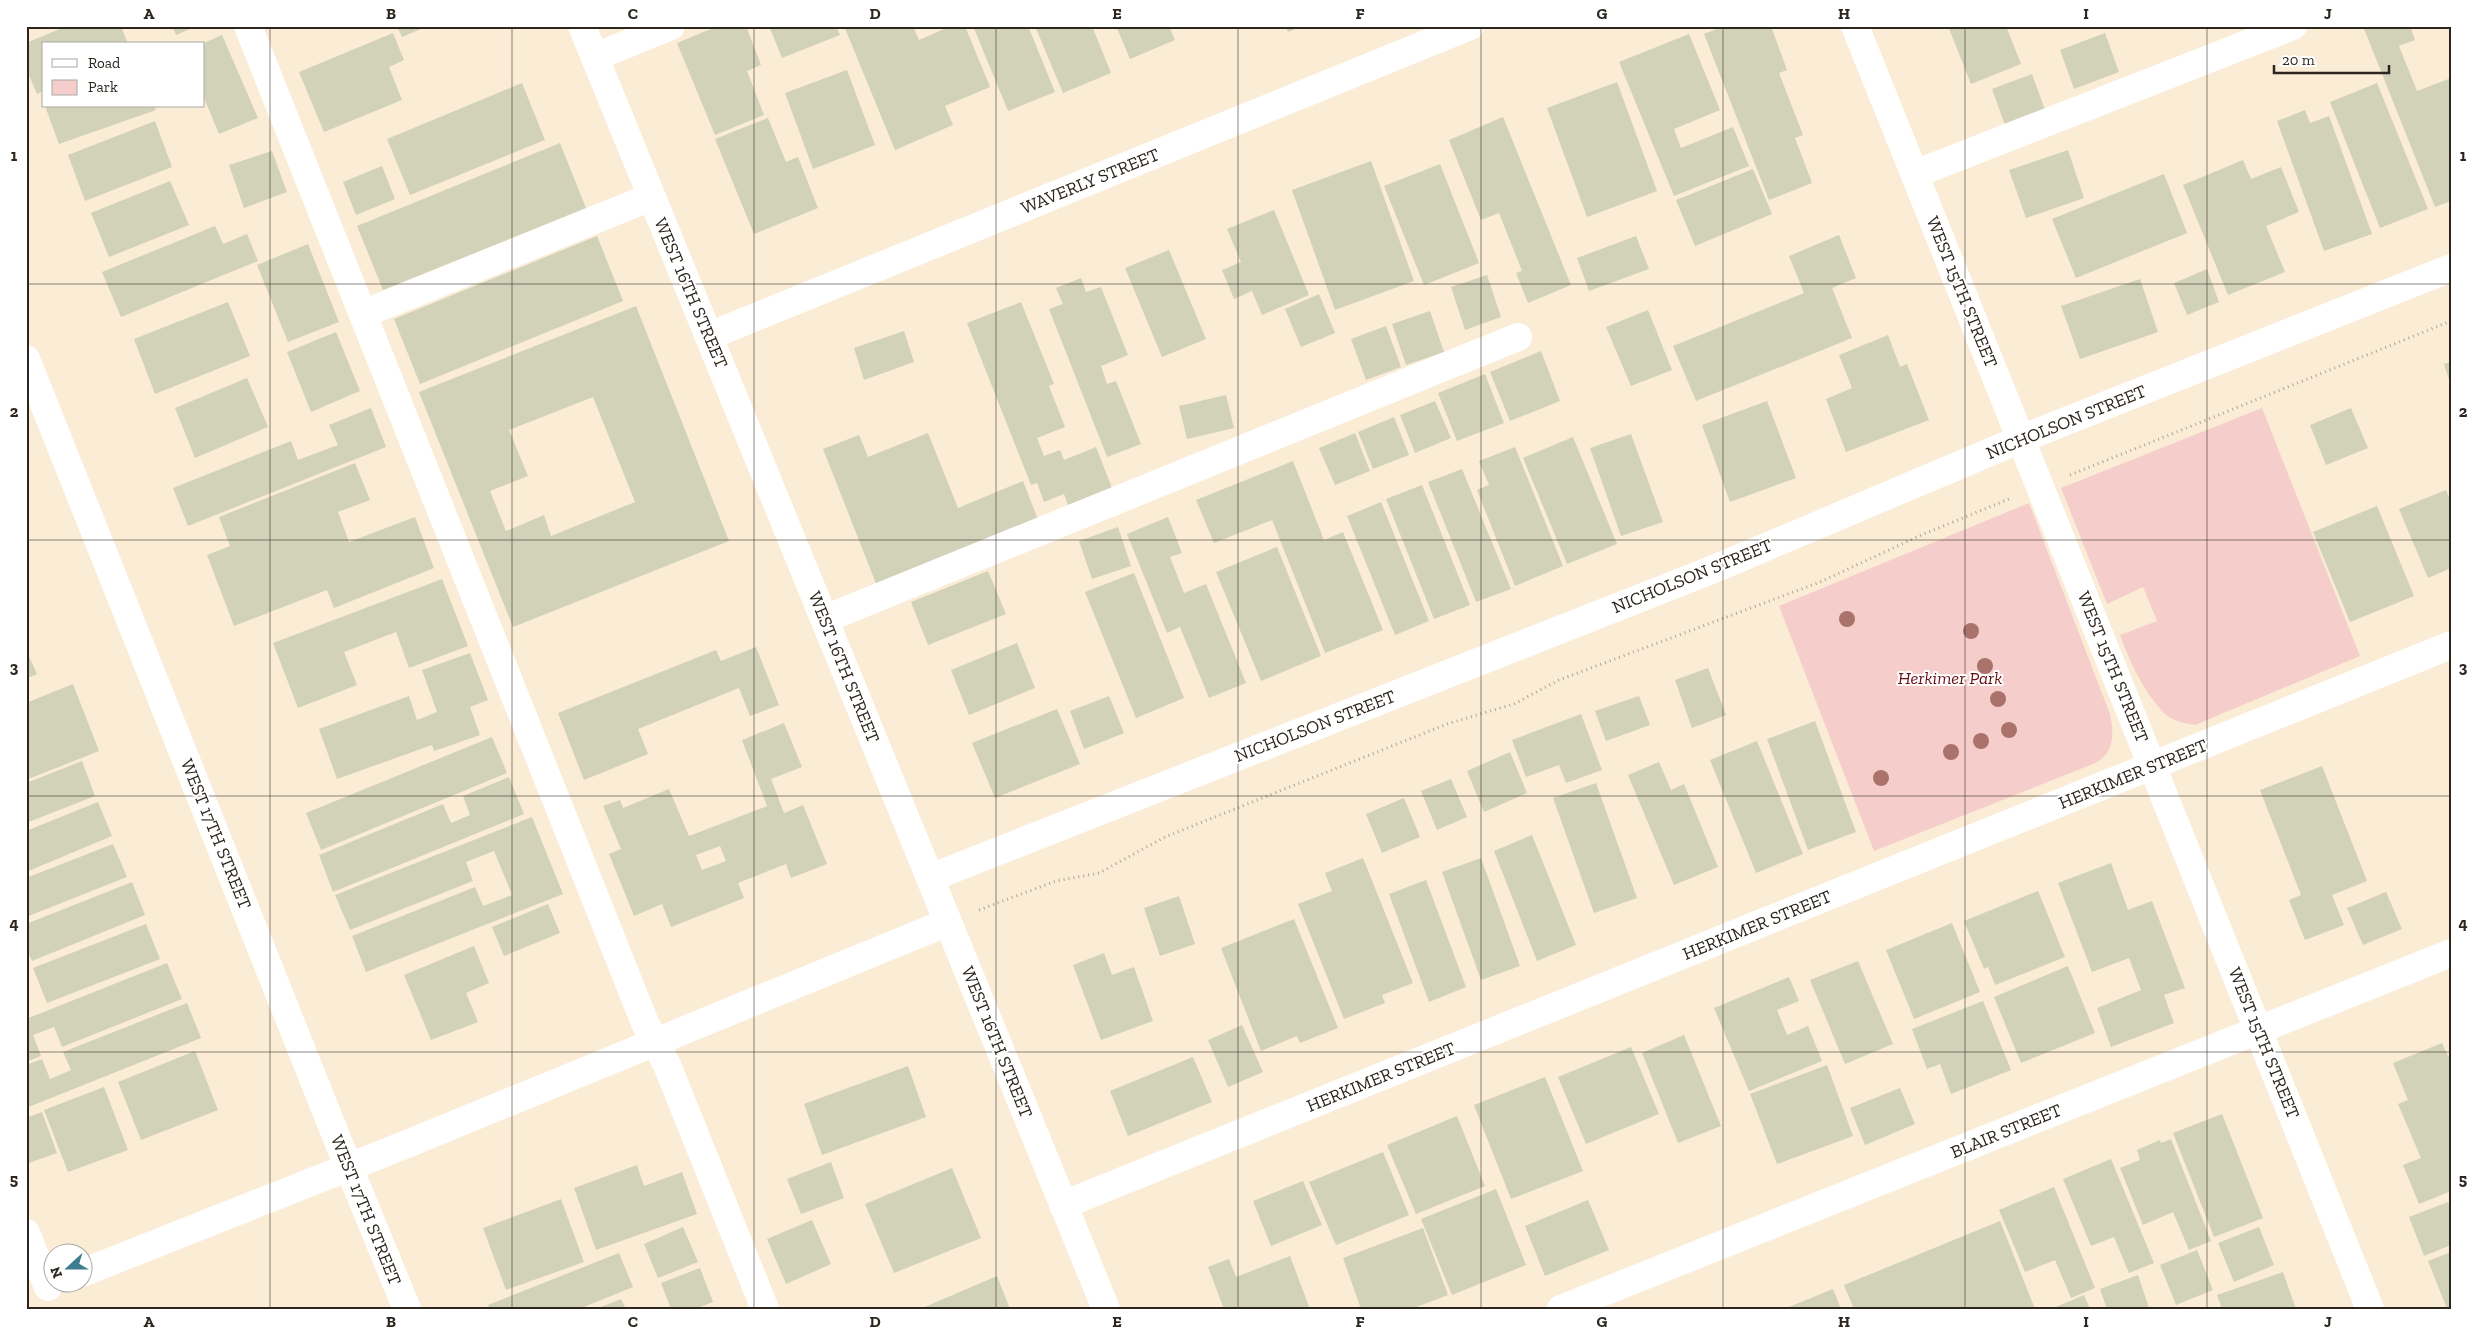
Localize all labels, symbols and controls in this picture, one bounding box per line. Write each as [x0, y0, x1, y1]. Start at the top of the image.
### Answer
text: A [144, 4, 155, 23]
text: B [386, 4, 396, 23]
text: C [628, 4, 638, 23]
text: D [869, 4, 881, 23]
text: E [1112, 4, 1122, 23]
text: F [1355, 4, 1365, 23]
text: G [1597, 4, 1608, 23]
text: H [1838, 4, 1850, 23]
text: I [2083, 4, 2089, 23]
text: J [2324, 4, 2332, 23]
legend [42, 42, 205, 108]
scale bar [2274, 42, 2390, 74]
text: 20 m [2282, 51, 2315, 69]
text: Road [88, 54, 121, 72]
text: Park [88, 78, 118, 96]
street label: WAVERLY STREET [1018, 143, 1162, 219]
text: 1 [11, 146, 18, 165]
text: 1 [2460, 146, 2467, 165]
street label: WEST 15TH STREET [1922, 213, 2002, 371]
street label: WEST 16TH STREET [649, 214, 733, 372]
street label: NICHOLSON STREET [1983, 380, 2149, 464]
text: 2 [10, 402, 19, 421]
text: 2 [2459, 402, 2468, 421]
street label: NICHOLSON STREET [1609, 534, 1775, 618]
street label: WEST 16TH STREET [804, 588, 884, 746]
street label: WEST 15TH STREET [2073, 588, 2153, 746]
text: 3 [10, 658, 19, 677]
text: 3 [2459, 658, 2468, 677]
park label: Herkimer Park [1898, 667, 2002, 689]
street label: NICHOLSON STREET [1231, 685, 1399, 767]
street label: HERKIMER STREET [2055, 734, 2211, 814]
street label: WEST 17TH STREET [176, 756, 256, 912]
street label: HERKIMER STREET [1679, 885, 1835, 965]
text: 4 [9, 914, 19, 933]
text: 4 [2458, 914, 2468, 933]
street label: WEST 16TH STREET [957, 963, 1037, 1121]
street label: WEST 15TH STREET [2224, 964, 2304, 1122]
street label: HERKIMER STREET [1303, 1037, 1459, 1117]
street label: BLAIR STREET [1947, 1099, 2065, 1163]
street label: WEST 17TH STREET [326, 1132, 406, 1288]
text: 5 [10, 1170, 18, 1189]
text: 5 [2459, 1170, 2467, 1189]
north arrow [42, 1242, 92, 1292]
text: N [46, 1264, 66, 1280]
text: A [144, 1312, 155, 1331]
text: B [386, 1312, 396, 1331]
text: C [628, 1312, 638, 1331]
text: D [869, 1312, 881, 1331]
text: E [1112, 1312, 1122, 1331]
text: F [1355, 1312, 1365, 1331]
text: G [1597, 1312, 1608, 1331]
text: H [1838, 1312, 1850, 1331]
text: I [2083, 1312, 2089, 1331]
text: J [2324, 1312, 2332, 1331]

